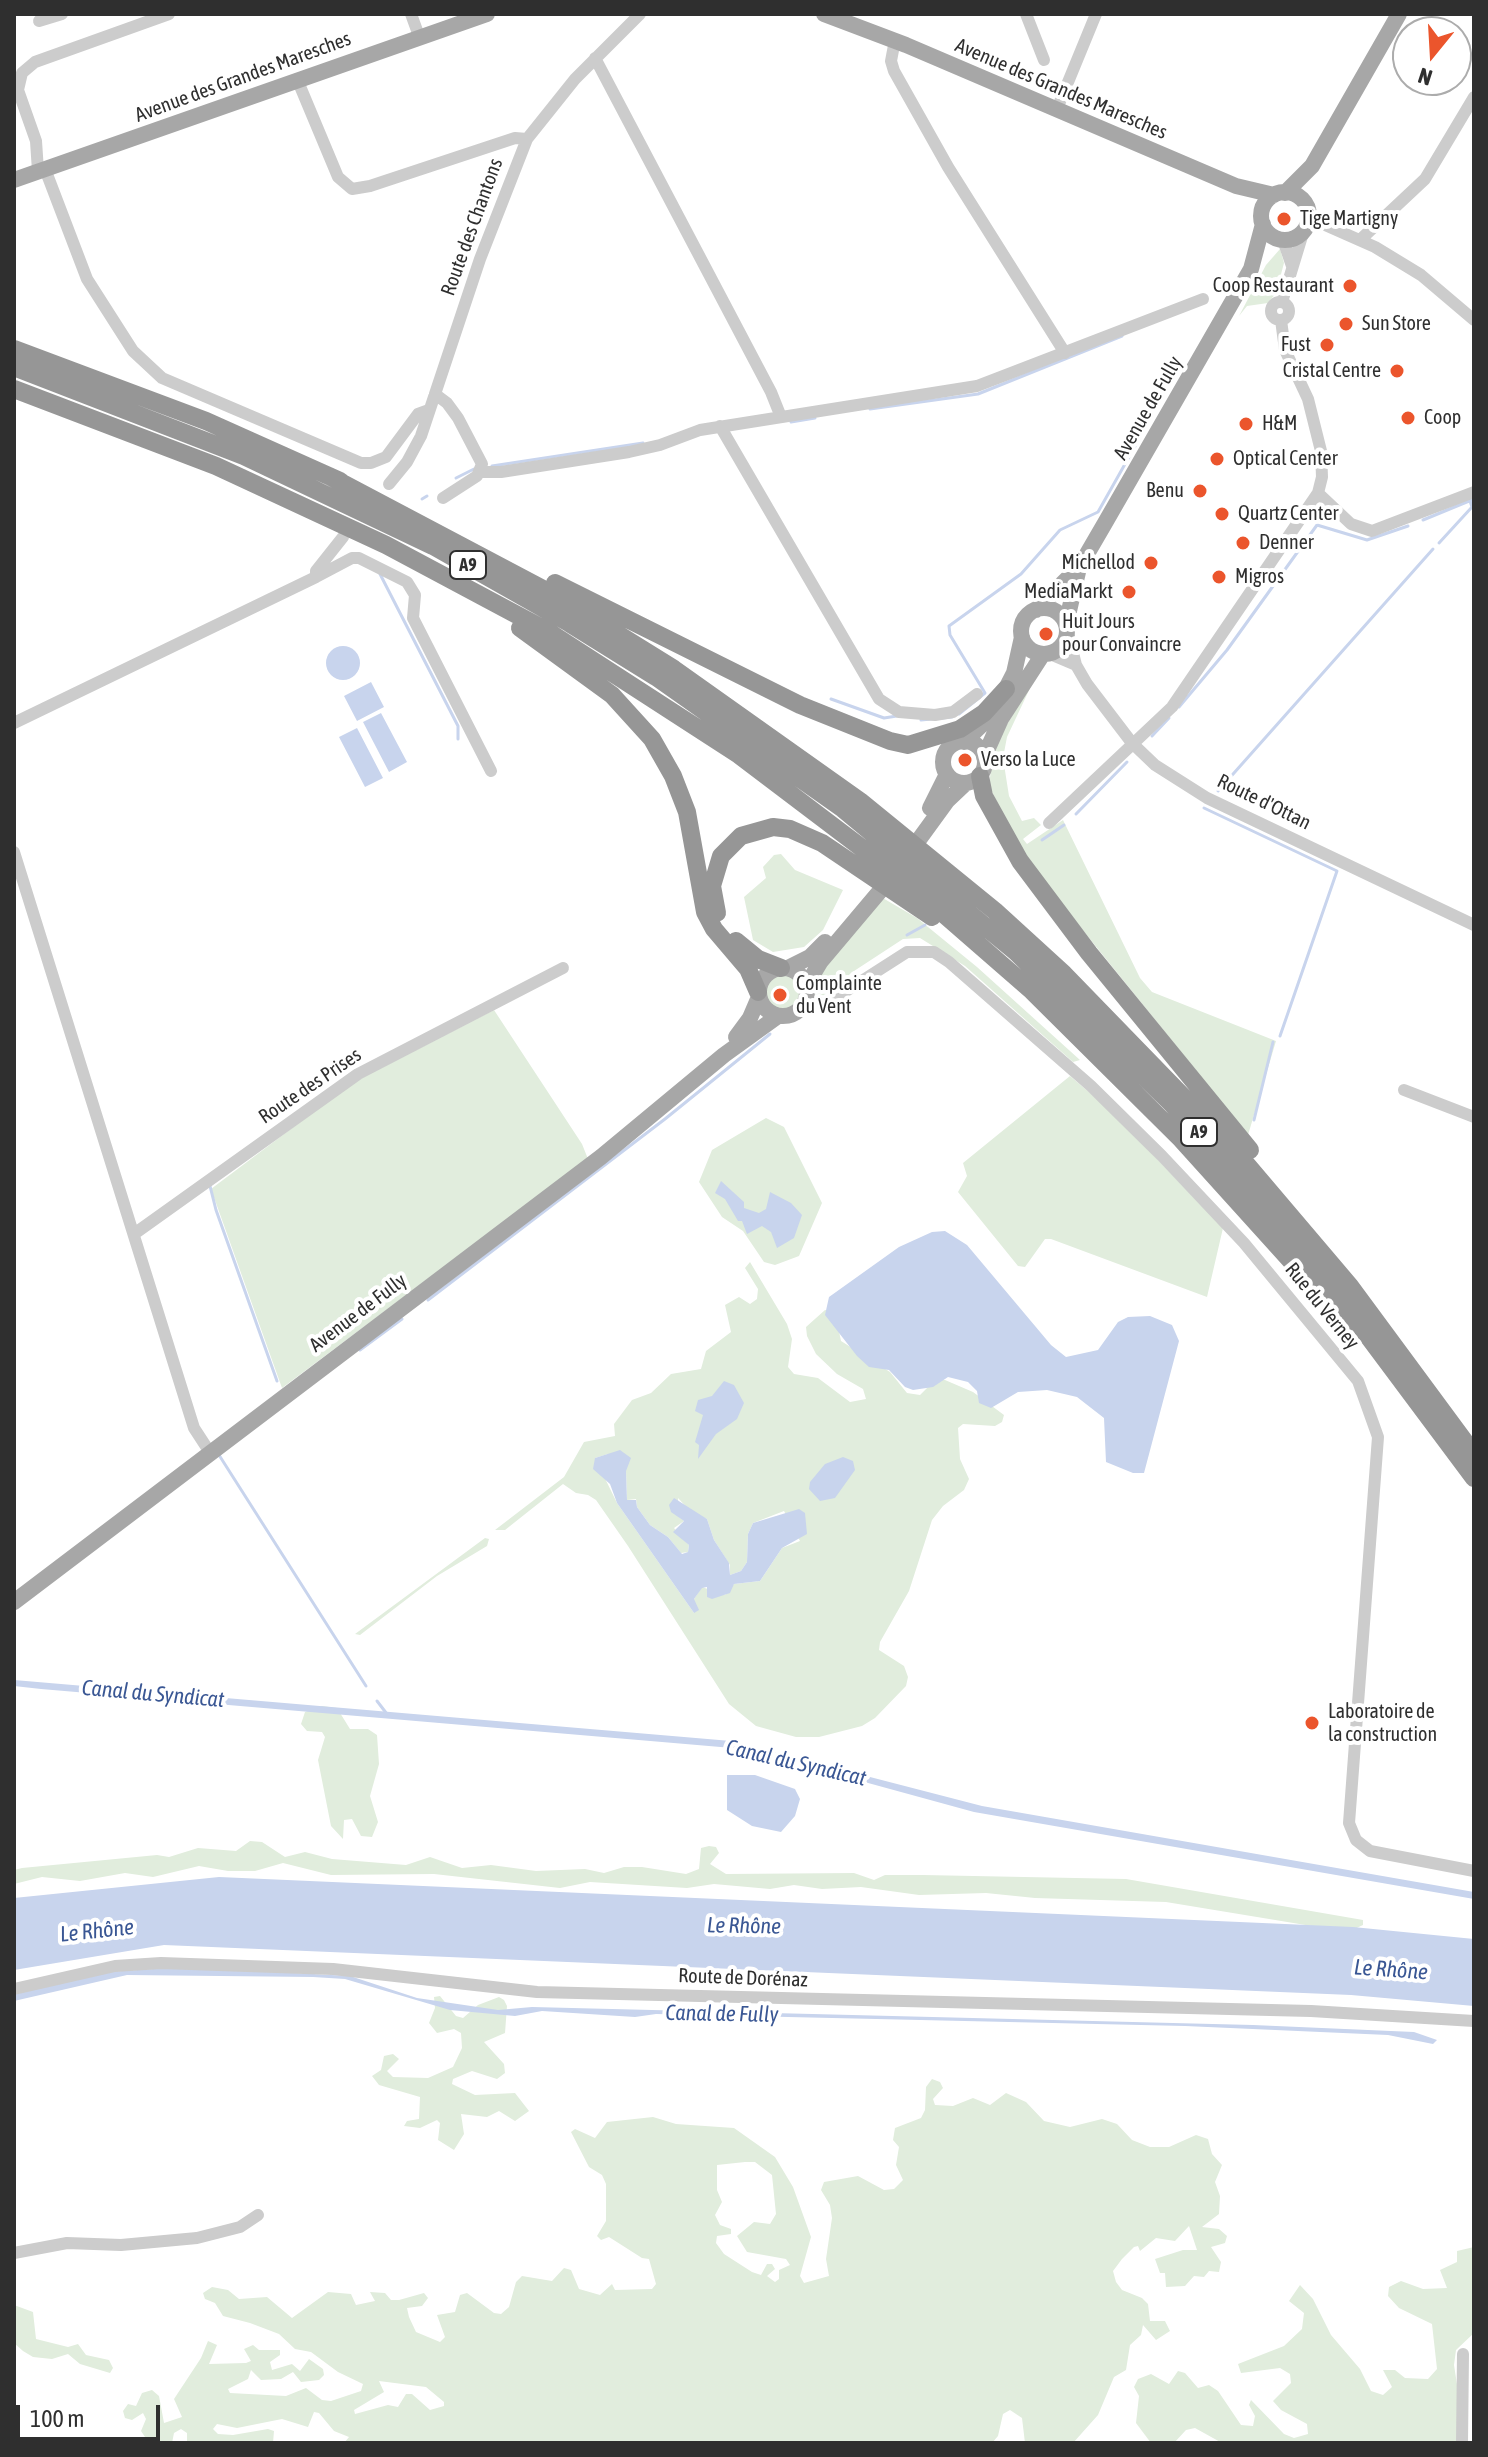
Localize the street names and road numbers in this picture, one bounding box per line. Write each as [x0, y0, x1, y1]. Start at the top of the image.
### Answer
street label: Avenue des Grandes Maresches [132, 27, 354, 127]
street label: Avenue des Grandes Maresches [951, 33, 1171, 145]
street label: Route des Chantons [436, 155, 508, 299]
street label: Avenue de Fully [1109, 352, 1187, 464]
road number: A9 [450, 551, 486, 579]
street label: Route d'Ottan [1213, 769, 1315, 835]
street label: Route des Prises [254, 1043, 366, 1129]
road number: A9 [1181, 1118, 1217, 1146]
street label: Rue du Verney [1280, 1258, 1364, 1354]
street label: Avenue de Fully [305, 1269, 411, 1357]
street label: Route de Dorénaz [678, 1964, 808, 1992]

